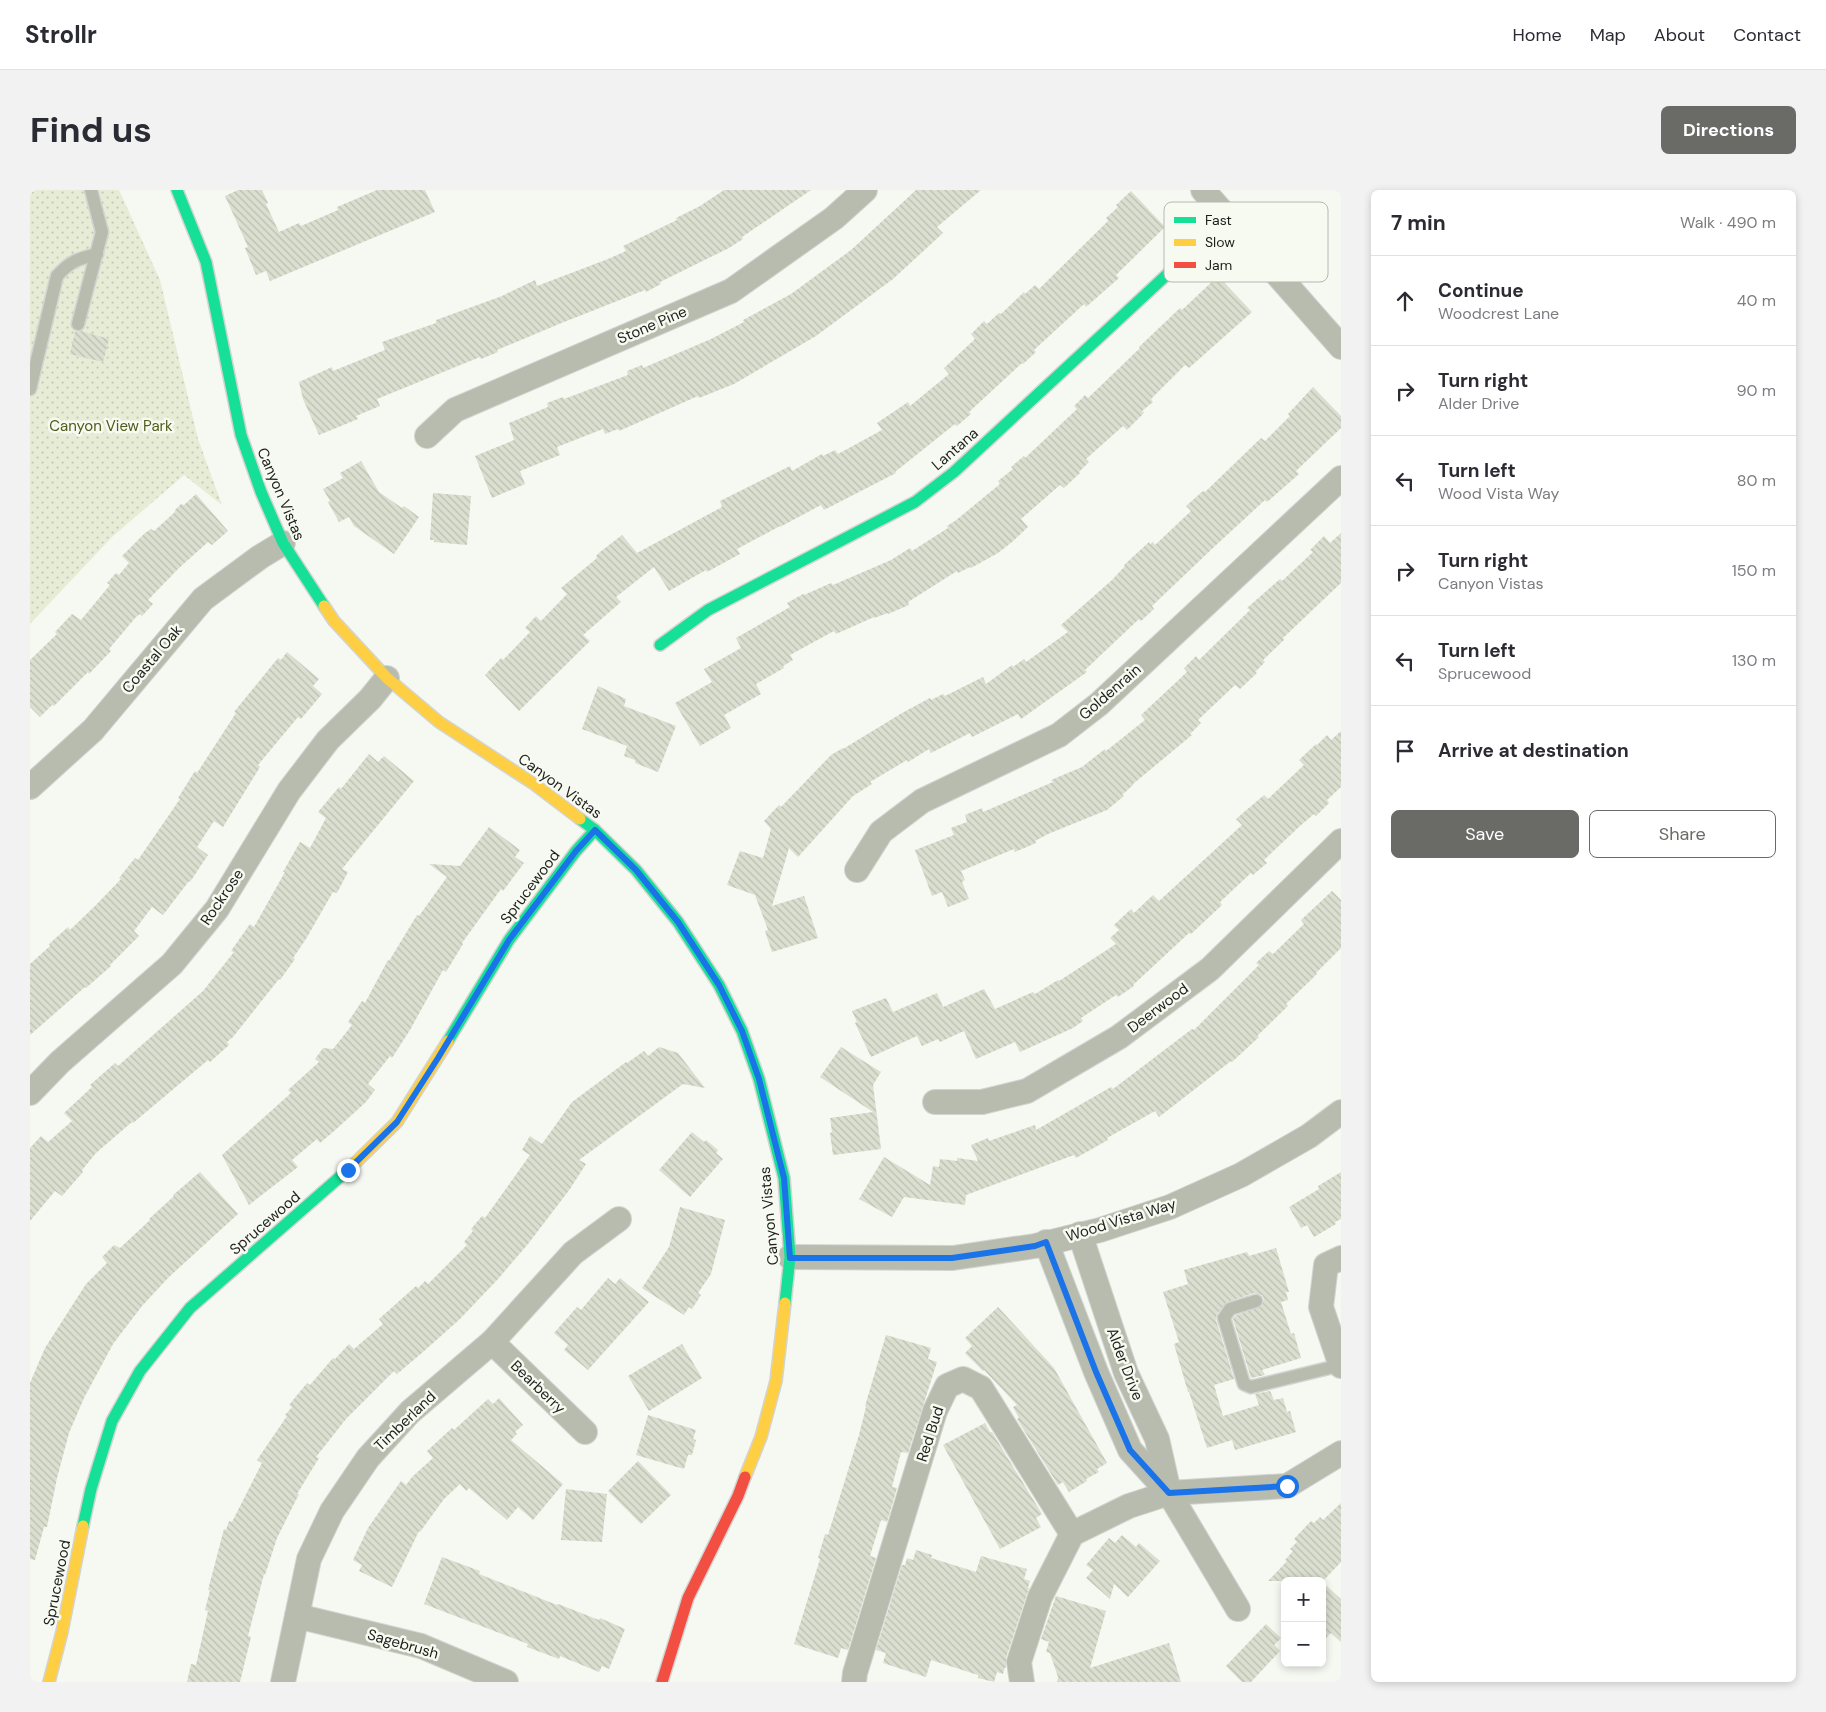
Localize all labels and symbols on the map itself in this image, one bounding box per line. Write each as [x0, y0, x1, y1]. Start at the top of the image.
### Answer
legend [1164, 202, 1328, 282]
text: Fast [1205, 211, 1232, 229]
text: Slow [1205, 233, 1235, 251]
text: Jam [1205, 256, 1232, 274]
street label: Stone Pine [614, 301, 690, 349]
park label: Canyon View Park [49, 416, 173, 436]
street label: Lantana [927, 423, 983, 475]
street label: Canyon Vistas [252, 445, 310, 543]
street label: Coastal Oak [117, 620, 187, 697]
street label: Goldenrain [1075, 659, 1145, 725]
street label: Canyon Vistas [514, 749, 606, 823]
street label: Sprucewood [496, 846, 564, 928]
street label: Rockrose [196, 865, 248, 929]
street label: Deerwood [1124, 979, 1192, 1037]
route end [337, 1159, 360, 1182]
street label: Canyon Vistas [755, 1166, 783, 1266]
street label: Sprucewood [225, 1187, 305, 1259]
street label: Wood Vista Way [1064, 1194, 1179, 1246]
street label: Alder Drive [1102, 1325, 1148, 1403]
street label: Bearberry [506, 1356, 570, 1418]
street label: Timberland [370, 1387, 440, 1455]
street label: Red Bud [912, 1404, 948, 1464]
route start [1276, 1475, 1299, 1498]
street label: Sprucewood [39, 1538, 75, 1628]
street label: Sagebrush [365, 1624, 441, 1664]

